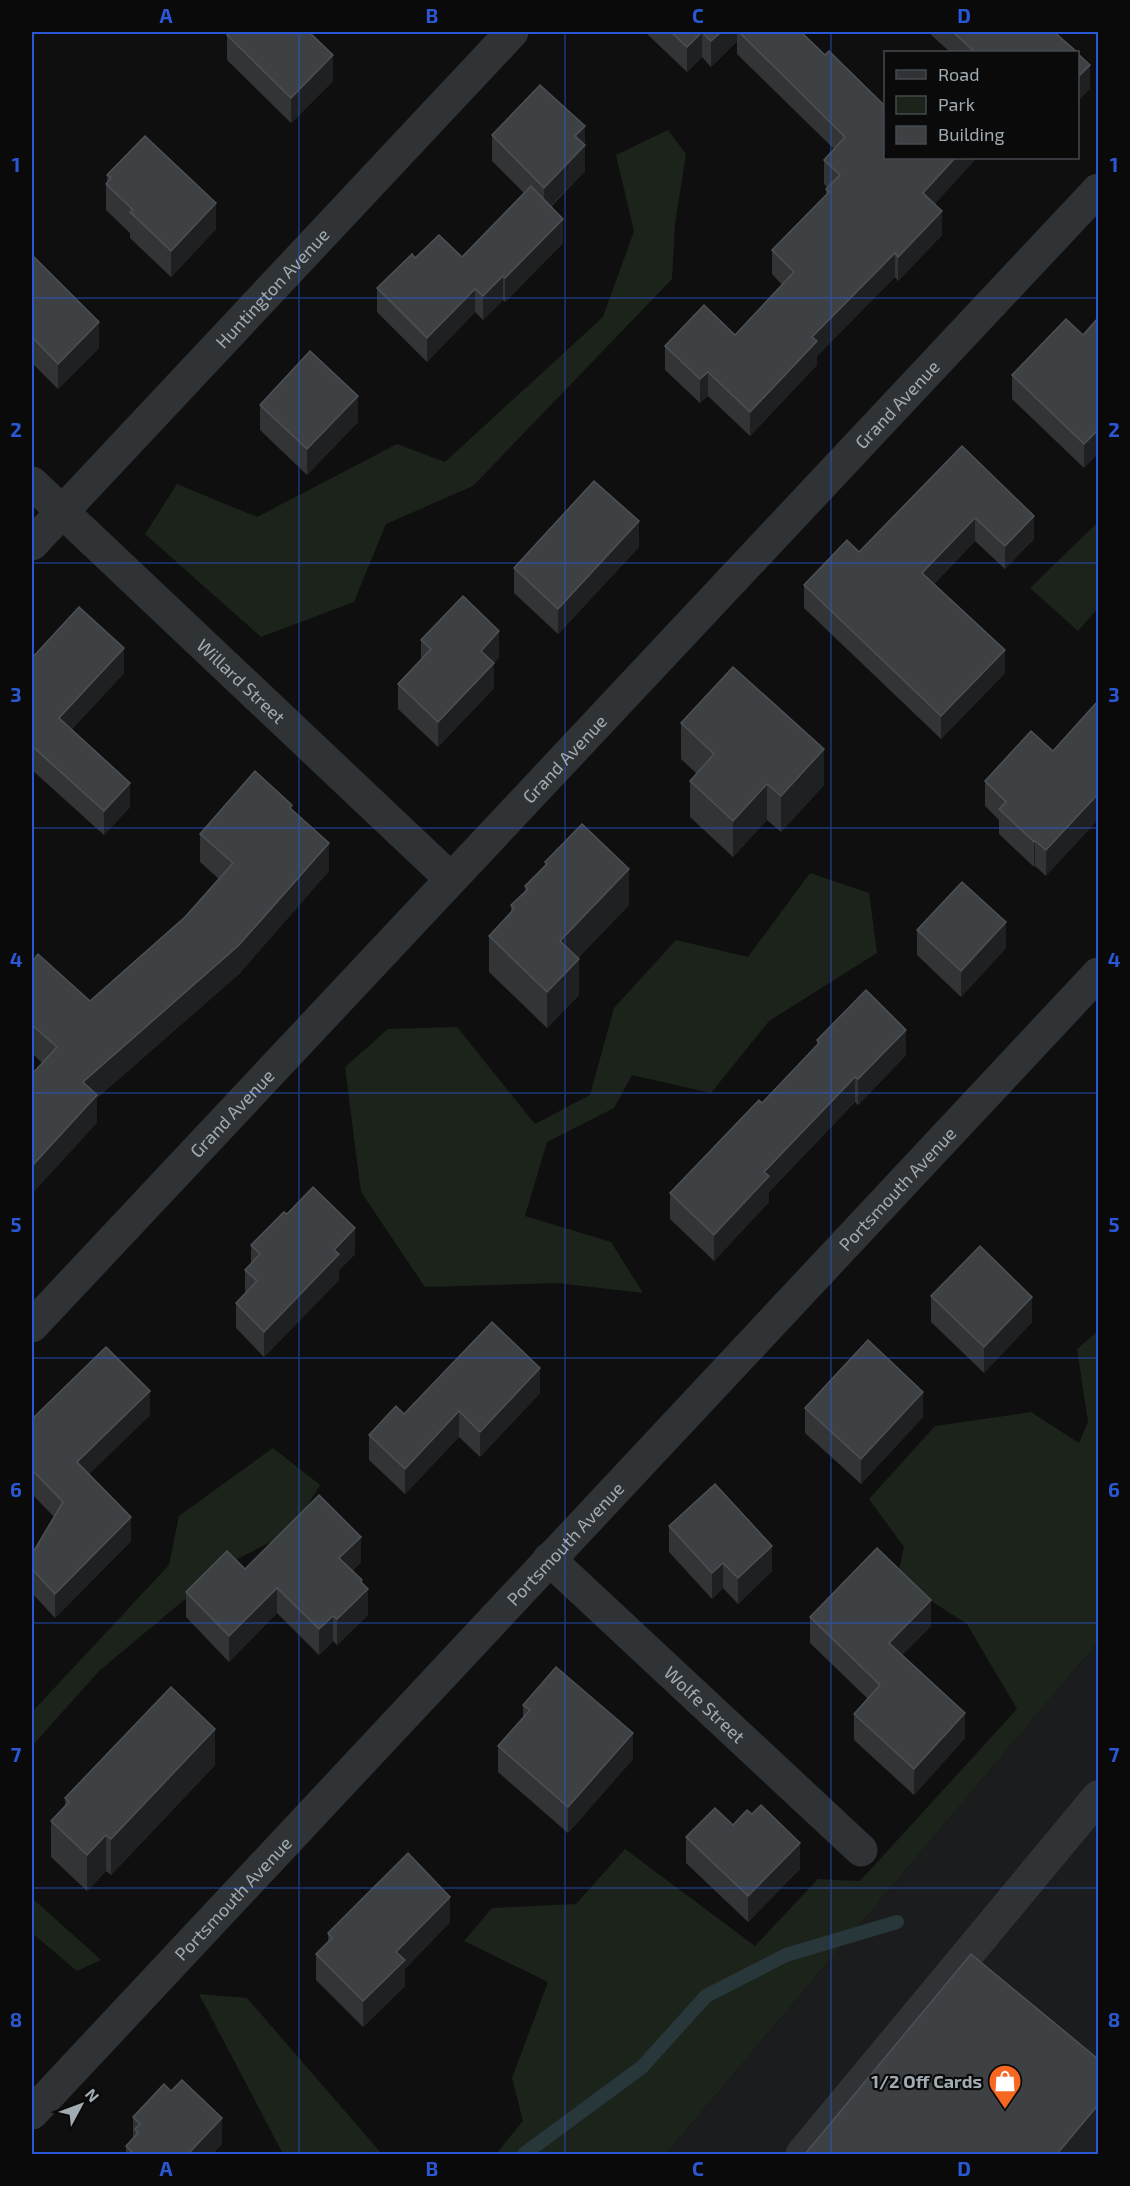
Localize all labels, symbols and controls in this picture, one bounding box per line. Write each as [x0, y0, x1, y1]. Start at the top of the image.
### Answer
text: A [159, 3, 173, 27]
text: B [426, 3, 438, 27]
text: C [692, 3, 704, 27]
text: D [957, 3, 971, 27]
legend [884, 51, 1079, 159]
text: Road [938, 63, 979, 85]
text: Park [938, 93, 975, 115]
text: Building [938, 123, 1005, 145]
text: 1 [12, 152, 20, 176]
text: 1 [1110, 152, 1118, 176]
street label: Huntington Avenue [211, 223, 333, 352]
street label: Grand Avenue [850, 355, 944, 453]
text: 2 [10, 417, 22, 441]
text: 2 [1108, 417, 1120, 441]
street label: Willard Street [192, 634, 290, 728]
text: 3 [10, 682, 22, 706]
text: 3 [1108, 682, 1120, 706]
street label: Grand Avenue [518, 710, 611, 807]
text: 4 [10, 947, 23, 971]
text: 4 [1108, 947, 1121, 971]
street label: Grand Avenue [185, 1064, 279, 1162]
street label: Portsmouth Avenue [834, 1122, 960, 1255]
text: 5 [10, 1212, 22, 1236]
text: 5 [1108, 1212, 1120, 1236]
text: 6 [10, 1477, 22, 1501]
street label: Portsmouth Avenue [502, 1477, 628, 1610]
text: 6 [1108, 1477, 1120, 1501]
street label: Wolfe Street [660, 1661, 750, 1747]
text: 7 [11, 1742, 22, 1766]
text: 7 [1109, 1742, 1120, 1766]
street label: Portsmouth Avenue [170, 1832, 296, 1965]
text: 8 [10, 2007, 22, 2031]
text: 8 [1108, 2007, 1120, 2031]
shop icon: 1/2 Off Cards [987, 2063, 1023, 2110]
place label: 1/2 Off Cards [871, 2070, 982, 2092]
north arrow [51, 2075, 111, 2135]
text: N [82, 2084, 104, 2105]
text: A [159, 2156, 173, 2180]
text: B [426, 2156, 438, 2180]
text: C [692, 2156, 704, 2180]
text: D [957, 2156, 971, 2180]

